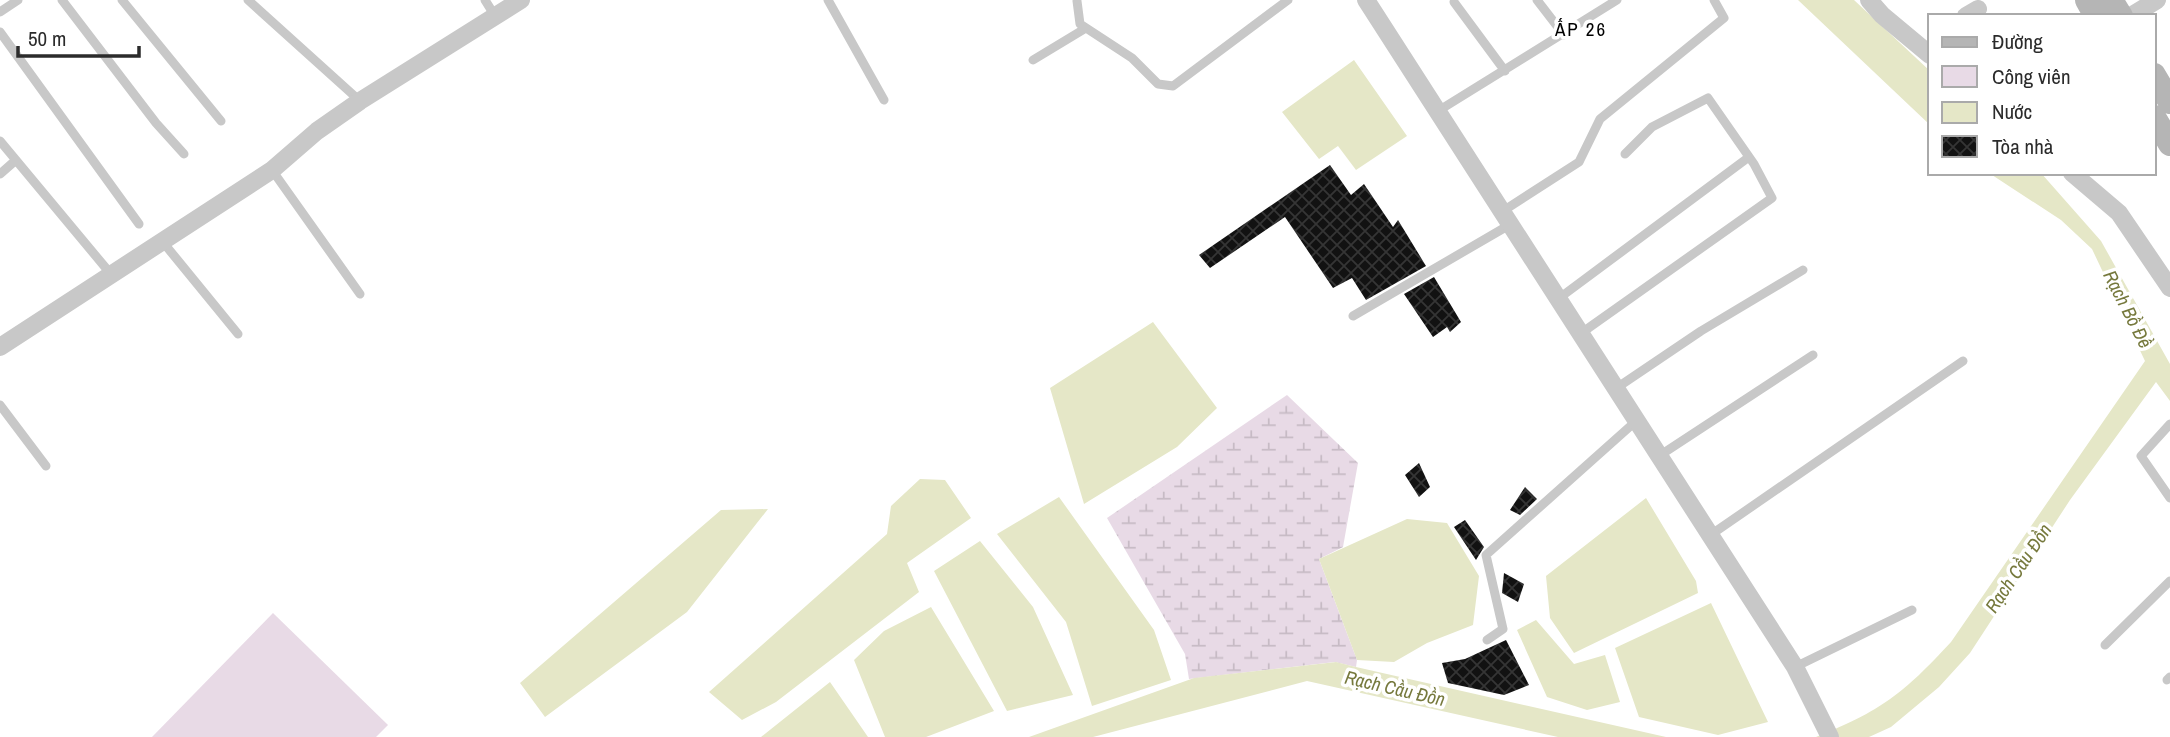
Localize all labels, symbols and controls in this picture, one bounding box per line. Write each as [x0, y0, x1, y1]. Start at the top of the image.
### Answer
scale bar [18, 14, 138, 58]
legend [1928, 14, 2156, 175]
district label: ẤP 26 [1554, 16, 1607, 42]
text: 50 m [28, 24, 66, 53]
text: Đường [1992, 27, 2043, 56]
text: Công viên [1992, 62, 2071, 91]
text: Nước [1992, 97, 2032, 126]
text: Tòa nhà [1992, 132, 2054, 161]
water label: Rạch Bồ Đề [2097, 266, 2159, 352]
water label: Rạch Cầu Đồn [1979, 518, 2057, 618]
water label: Rạch Cầu Đồn [1342, 664, 1448, 712]

